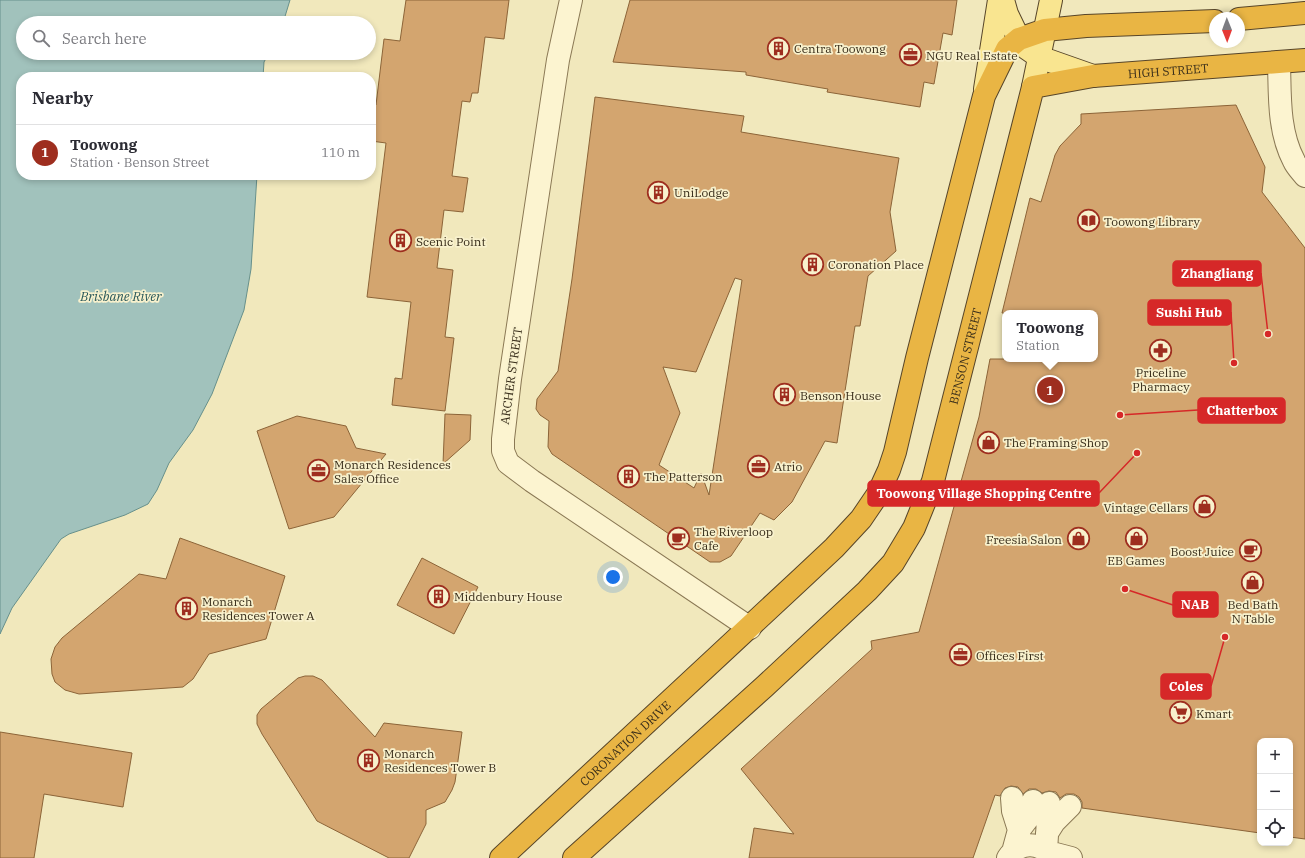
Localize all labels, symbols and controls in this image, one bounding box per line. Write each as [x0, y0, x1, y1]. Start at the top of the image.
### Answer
north arrow [1209, 12, 1245, 48]
search box [16, 16, 376, 60]
icon: search [30, 27, 52, 49]
text: Search here [62, 29, 147, 48]
building icon: Centra Toowong [766, 35, 792, 61]
place label: Centra Toowong [794, 41, 886, 56]
office icon: NGU Real Estate [897, 42, 923, 68]
place label: NGU Real Estate [926, 48, 1018, 63]
street label: HIGH STREET [1127, 60, 1209, 81]
text: Nearby [32, 87, 93, 109]
text: Toowong [70, 135, 137, 154]
text: 1 [41, 144, 49, 161]
text: 110 m [321, 144, 360, 161]
text: Station · Benson Street [70, 154, 209, 171]
building icon: UniLodge [645, 179, 671, 205]
place label: UniLodge [674, 185, 728, 200]
library icon: Toowong Library [1075, 208, 1101, 234]
place label: Toowong Library [1104, 214, 1200, 229]
building icon: Scenic Point [388, 228, 414, 254]
place label: Scenic Point [416, 234, 486, 249]
building icon: Coronation Place [799, 251, 825, 277]
place label: Coronation Place [828, 257, 924, 272]
callout: Zhangliang [1173, 261, 1261, 286]
text: Zhangliang [1181, 265, 1254, 282]
water label: Brisbane River [79, 288, 162, 305]
callout: Sushi Hub [1148, 300, 1231, 325]
text: Sushi Hub [1156, 304, 1222, 321]
street label: BENSON STREET [945, 306, 984, 406]
popup [1002, 310, 1098, 362]
text: Toowong [1016, 318, 1084, 337]
street label: ARCHER STREET [497, 326, 525, 426]
text: Station [1016, 337, 1060, 354]
pharmacy icon: Priceline Pharmacy [1148, 338, 1174, 364]
place label: Priceline Pharmacy [1132, 365, 1190, 394]
pin: 1 [1037, 375, 1063, 405]
building icon: Benson House [771, 382, 797, 408]
place label: Benson House [800, 388, 881, 403]
callout: Chatterbox [1198, 398, 1285, 423]
text: Chatterbox [1206, 402, 1278, 419]
shop icon: The Framing Shop [975, 429, 1001, 455]
place label: The Framing Shop [1004, 435, 1108, 450]
office icon: Atrio [745, 453, 771, 479]
place label: Monarch Residences Sales Office [334, 457, 451, 486]
office icon: Monarch Residences Sales Office [305, 458, 331, 484]
place label: Atrio [774, 459, 802, 474]
building icon: The Patterson [616, 463, 642, 489]
place label: The Patterson [644, 469, 723, 484]
callout: Toowong Village Shopping Centre [868, 481, 1099, 506]
text: Toowong Village Shopping Centre [876, 485, 1092, 502]
shop icon: Vintage Cellars [1191, 494, 1217, 520]
place label: Vintage Cellars [1103, 500, 1188, 515]
place label: The Riverloop Cafe [694, 524, 773, 553]
cafe icon: The Riverloop Cafe [665, 525, 691, 551]
shop icon: Freesia Salon [1065, 526, 1091, 552]
shop icon: EB Games [1123, 526, 1149, 552]
place label: Freesia Salon [986, 532, 1062, 547]
cafe icon: Boost Juice [1237, 538, 1263, 564]
place label: Boost Juice [1170, 544, 1234, 559]
place label: EB Games [1107, 553, 1165, 568]
your location [603, 567, 623, 587]
shop icon: Bed Bath N Table [1240, 570, 1266, 596]
building icon: Middenbury House [425, 583, 451, 609]
place label: Middenbury House [454, 589, 562, 604]
callout: NAB [1173, 592, 1218, 617]
place label: Monarch Residences Tower A [202, 594, 315, 623]
building icon: Monarch Residences Tower A [174, 595, 200, 621]
text: NAB [1181, 596, 1209, 613]
place label: Bed Bath N Table [1228, 597, 1279, 626]
office icon: Offices First [947, 642, 973, 668]
place label: Offices First [976, 648, 1044, 663]
callout: Coles [1161, 674, 1211, 699]
text: Coles [1169, 678, 1204, 695]
street label: CORONATION DRIVE [576, 697, 673, 789]
supermarket icon: Kmart [1168, 700, 1194, 726]
place label: Kmart [1196, 706, 1232, 721]
map controls [1257, 738, 1293, 846]
button: + [1257, 738, 1293, 774]
place label: Monarch Residences Tower B [384, 746, 496, 775]
building icon: Monarch Residences Tower B [355, 747, 381, 773]
button: − [1257, 774, 1293, 810]
button: locate [1257, 810, 1293, 846]

